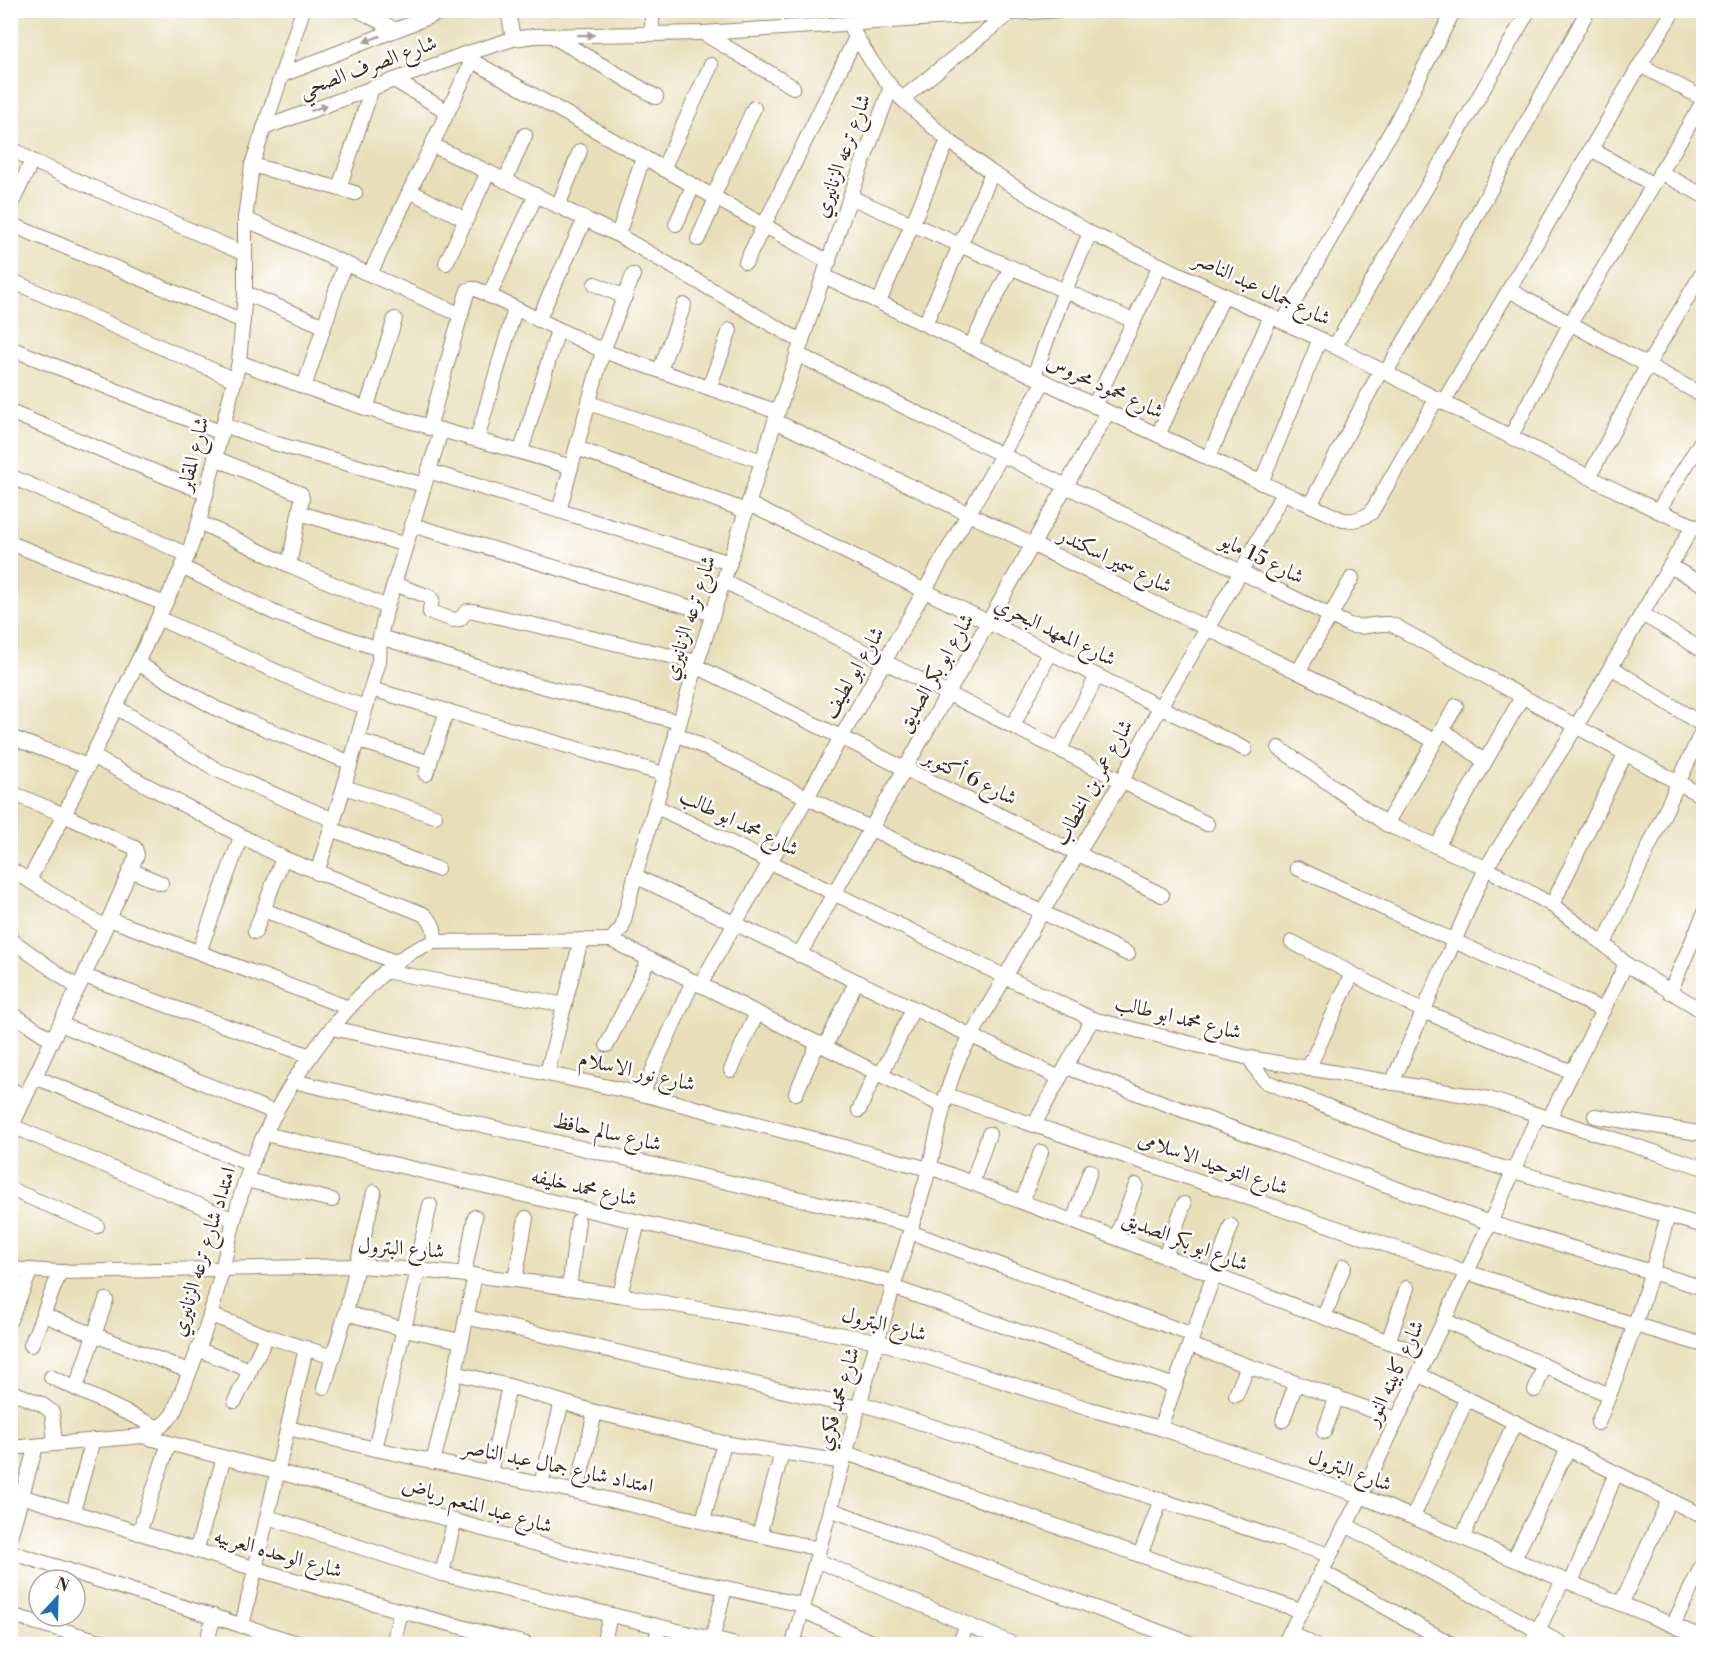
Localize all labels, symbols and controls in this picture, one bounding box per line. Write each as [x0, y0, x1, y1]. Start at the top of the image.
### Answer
street label: شارع الصرف الصحي [296, 30, 443, 110]
one-way arrow [577, 30, 596, 40]
one-way arrow [363, 35, 381, 44]
street label: شارع ترعه الزنانيري [809, 91, 881, 223]
one-way arrow [310, 102, 328, 112]
street label: شارع جمال عبد الناصر [1186, 245, 1335, 336]
street label: شارع محمود محروس [1041, 349, 1168, 429]
street label: شارع المقابر [172, 414, 220, 497]
street label: شارع سمير اسكندر [1050, 521, 1176, 603]
street label: شارع 15 مايو [1212, 527, 1308, 594]
street label: شارع ترعه الزنانيري [658, 552, 726, 685]
street label: شارع المعهد البحري [988, 591, 1120, 676]
street label: شارع ابو بكر الصديق [891, 609, 984, 739]
street label: شارع ابو لطيف [817, 622, 894, 726]
street label: شارع عمر بن الخطاب [1049, 715, 1143, 853]
street label: شارع 6 أكتوبر [915, 741, 1022, 815]
street label: شارع محمد ابو طالب [673, 783, 803, 867]
street label: شارع محمد ابو طالب [1111, 990, 1244, 1050]
street label: شارع نور الاسلام [575, 1046, 698, 1102]
street label: شارع سالم حافظ [549, 1108, 664, 1162]
street label: شارع التوحيد الاسلامى [1133, 1126, 1291, 1206]
street label: شارع محمد خليفه [527, 1163, 640, 1217]
street label: امتداد شارع ترعه الزنانيري [166, 1164, 246, 1341]
street label: شارع ابو بكر الصديق [1117, 1206, 1252, 1282]
street label: شارع البترول [357, 1233, 445, 1269]
street label: شارع البترول [838, 1302, 929, 1352]
street label: شارع كابينه النور [1358, 1316, 1434, 1433]
street label: شارع محمد فكري [812, 1344, 870, 1455]
street label: امتداد شارع جمال عبد الناصر [457, 1434, 656, 1504]
street label: شارع البترول [1303, 1444, 1395, 1502]
street label: شارع عبد المنعم رياض [397, 1472, 555, 1546]
street label: شارع الوحده العربيه [210, 1523, 345, 1589]
north arrow [27, 1568, 87, 1628]
text: N [53, 1573, 72, 1597]

